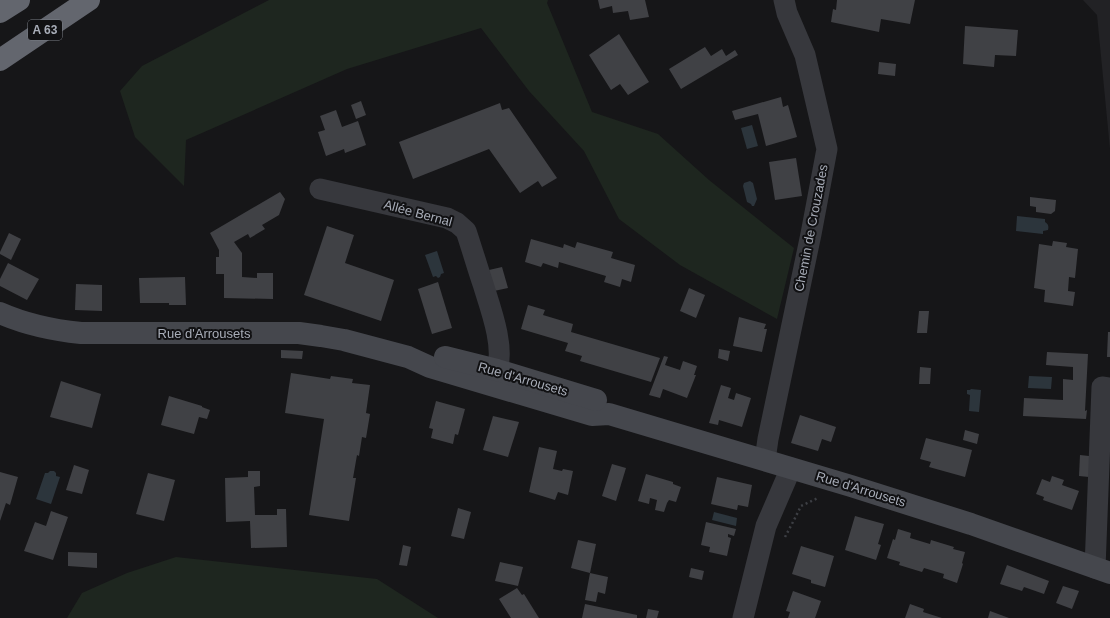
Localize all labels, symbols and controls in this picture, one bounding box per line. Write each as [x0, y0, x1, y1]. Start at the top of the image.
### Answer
road number: A 63 [28, 20, 62, 40]
street label: Chemin de Crouzades [791, 163, 831, 293]
street label: Allée Bernal [382, 197, 454, 229]
street label: Rue d'Arrousets [158, 326, 251, 341]
street label: Rue d'Arrousets [476, 359, 570, 399]
street label: Rue d'Arrousets [814, 468, 908, 510]

